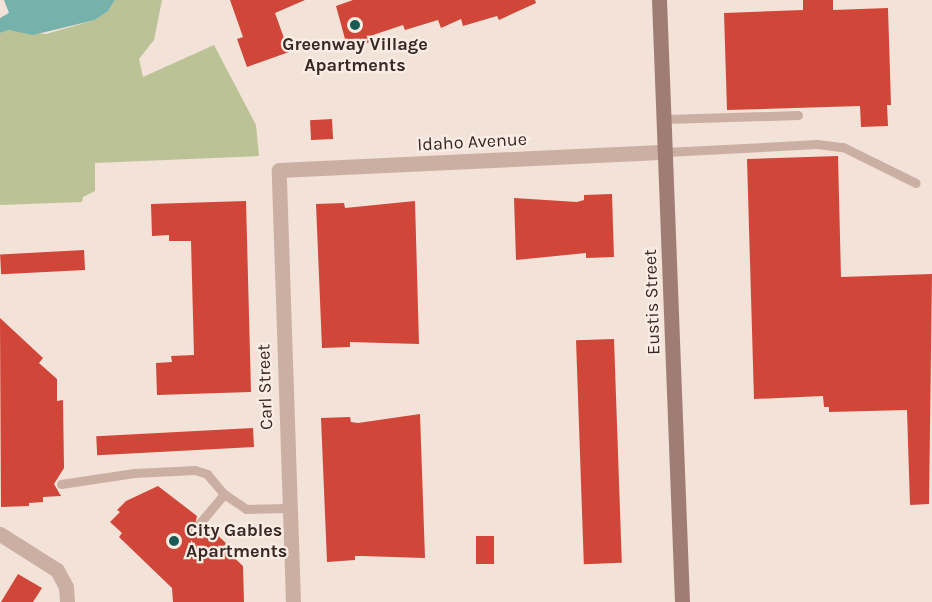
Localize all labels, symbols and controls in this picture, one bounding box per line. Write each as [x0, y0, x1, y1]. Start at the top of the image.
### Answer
marker: Greenway Village Apartments [348, 18, 362, 32]
place label: Greenway Village Apartments [282, 34, 428, 76]
street label: Idaho Avenue [417, 128, 527, 156]
street label: Eustis Street [639, 249, 665, 355]
street label: Carl Street [253, 344, 277, 430]
place label: City Gables Apartments [186, 520, 287, 562]
marker: City Gables Apartments [167, 534, 181, 548]

